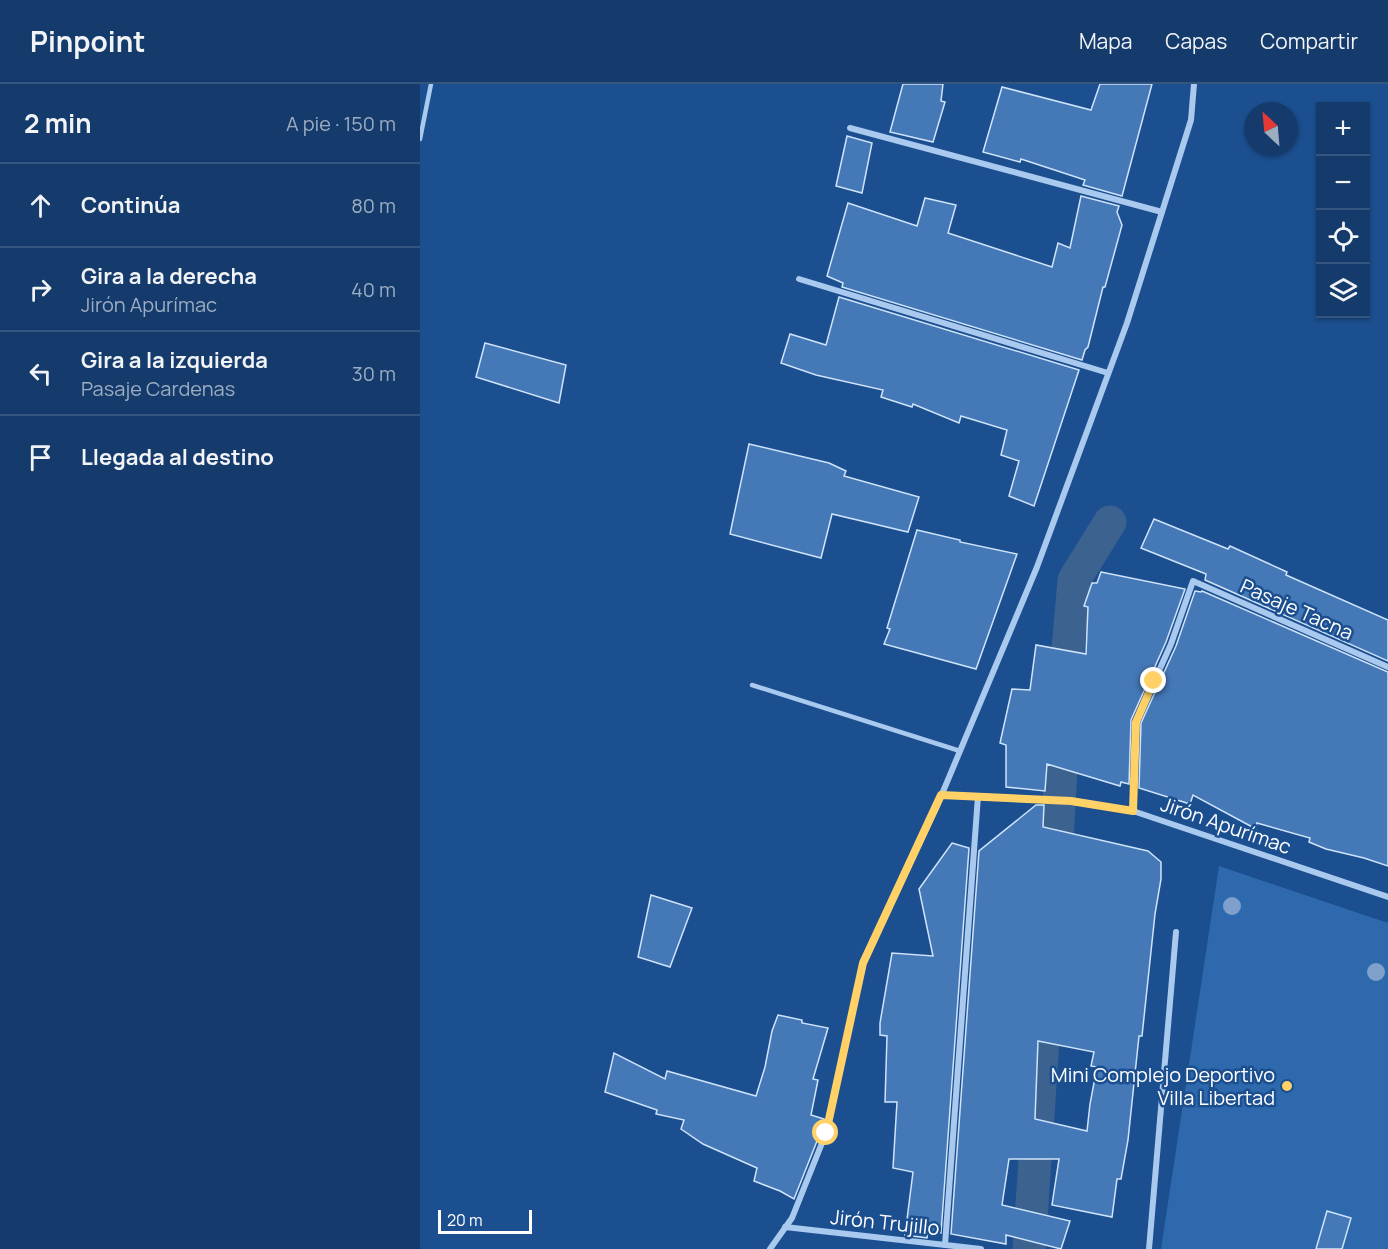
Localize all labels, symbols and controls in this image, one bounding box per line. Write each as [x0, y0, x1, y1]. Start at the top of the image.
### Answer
text: Pinpoint [30, 22, 145, 60]
text: Mapa [1079, 27, 1132, 55]
text: Capas [1165, 27, 1227, 55]
text: Compartir [1260, 27, 1358, 55]
north arrow [1244, 102, 1298, 156]
map controls [1316, 102, 1370, 318]
button: + [1316, 102, 1370, 156]
text: 2 min [24, 105, 92, 141]
text: A pie · 150 m [286, 110, 396, 137]
button: − [1316, 156, 1370, 210]
icon: ahead [24, 189, 57, 222]
text: Continúa [81, 190, 181, 220]
text: 80 m [351, 192, 396, 219]
button: locate [1316, 210, 1370, 264]
text: Gira a la derecha [81, 261, 257, 291]
button: layers [1316, 264, 1370, 318]
icon: right [24, 273, 57, 306]
text: 40 m [351, 276, 396, 303]
text: Jirón Apurímac [81, 291, 217, 318]
text: Gira a la izquierda [81, 345, 268, 375]
icon: left [24, 357, 57, 390]
text: 30 m [352, 360, 396, 387]
text: Pasaje Cardenas [81, 375, 235, 402]
icon: arrive [24, 441, 57, 474]
text: Llegada al destino [81, 442, 274, 472]
street label: Pasaje Tacna [1236, 572, 1358, 646]
route end [1140, 667, 1166, 693]
street label: Jirón Apurímac [1157, 790, 1295, 860]
place label: Mini Complejo Deportivo Villa Libertad [1051, 1061, 1275, 1111]
marker: Mini Complejo Deportivo Villa Libertad [1280, 1079, 1294, 1093]
route start [812, 1119, 838, 1145]
street label: Jirón Trujillo [829, 1203, 941, 1241]
scale bar [438, 1207, 532, 1234]
text: 20 m [447, 1209, 483, 1231]

